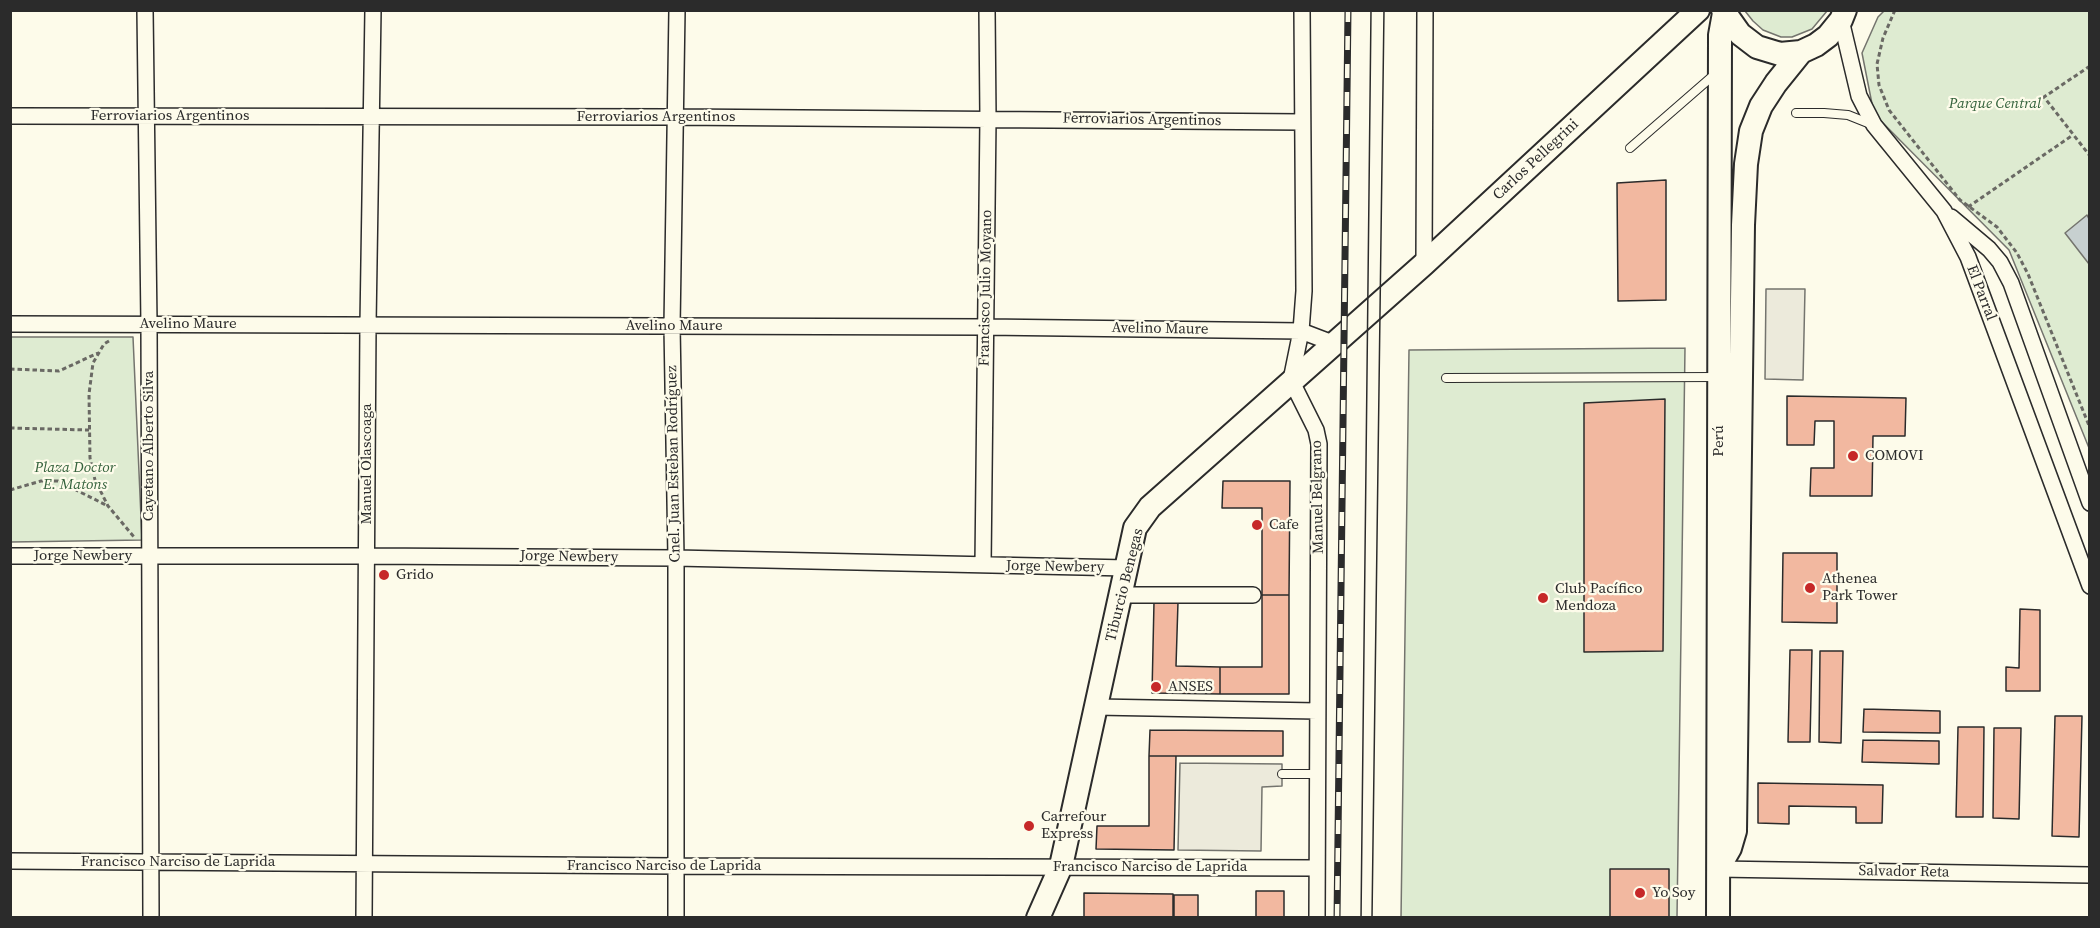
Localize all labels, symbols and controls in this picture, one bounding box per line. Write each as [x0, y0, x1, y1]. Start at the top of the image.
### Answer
park label: Parque Central [1949, 95, 2041, 113]
street label: Ferroviarios Argentinos [91, 107, 249, 125]
street label: Ferroviarios Argentinos [577, 108, 735, 126]
street label: Ferroviarios Argentinos [1062, 110, 1222, 130]
street label: Carlos Pellegrini [1489, 116, 1583, 204]
street label: Francisco Julio Moyano [976, 209, 996, 367]
street label: El Parral [1962, 263, 2000, 323]
street label: Avelino Maure [139, 315, 237, 333]
street label: Avelino Maure [625, 317, 723, 335]
street label: Avelino Maure [1111, 319, 1209, 339]
street label: Cnel. Juan Esteban Rodríguez [663, 365, 685, 563]
street label: Cayetano Alberto Silva [140, 371, 158, 521]
street label: Manuel Olascoaga [358, 403, 376, 525]
street label: Perú [1710, 425, 1728, 457]
street label: Manuel Belgrano [1308, 440, 1328, 554]
place label: COMOVI [1865, 447, 1924, 465]
marker: COMOVI [1846, 449, 1860, 463]
park label: Plaza Doctor E. Matons [35, 459, 115, 494]
place label: Cafe [1269, 516, 1299, 534]
marker: Cafe [1250, 518, 1264, 532]
street label: Tiburcio Benegas [1102, 527, 1148, 643]
street label: Jorge Newbery [34, 547, 132, 565]
street label: Jorge Newbery [520, 547, 618, 567]
street label: Jorge Newbery [1006, 557, 1104, 577]
place label: Grido [396, 566, 434, 584]
marker: Grido [377, 568, 391, 582]
place label: Athenea Park Tower [1822, 570, 1898, 605]
place label: Club Pacífico Mendoza [1555, 580, 1643, 615]
marker: Athenea Park Tower [1803, 581, 1817, 595]
marker: Club Pacífico Mendoza [1536, 591, 1550, 605]
place label: ANSES [1168, 678, 1213, 696]
marker: ANSES [1149, 680, 1163, 694]
place label: Carrefour Express [1041, 808, 1106, 843]
marker: Carrefour Express [1022, 819, 1036, 833]
street label: Francisco Narciso de Laprida [81, 853, 275, 871]
street label: Francisco Narciso de Laprida [567, 857, 761, 875]
street label: Francisco Narciso de Laprida [1053, 858, 1247, 876]
street label: Salvador Reta [1858, 862, 1950, 882]
place label: Yo Soy [1652, 884, 1695, 902]
marker: Yo Soy [1633, 886, 1647, 900]

